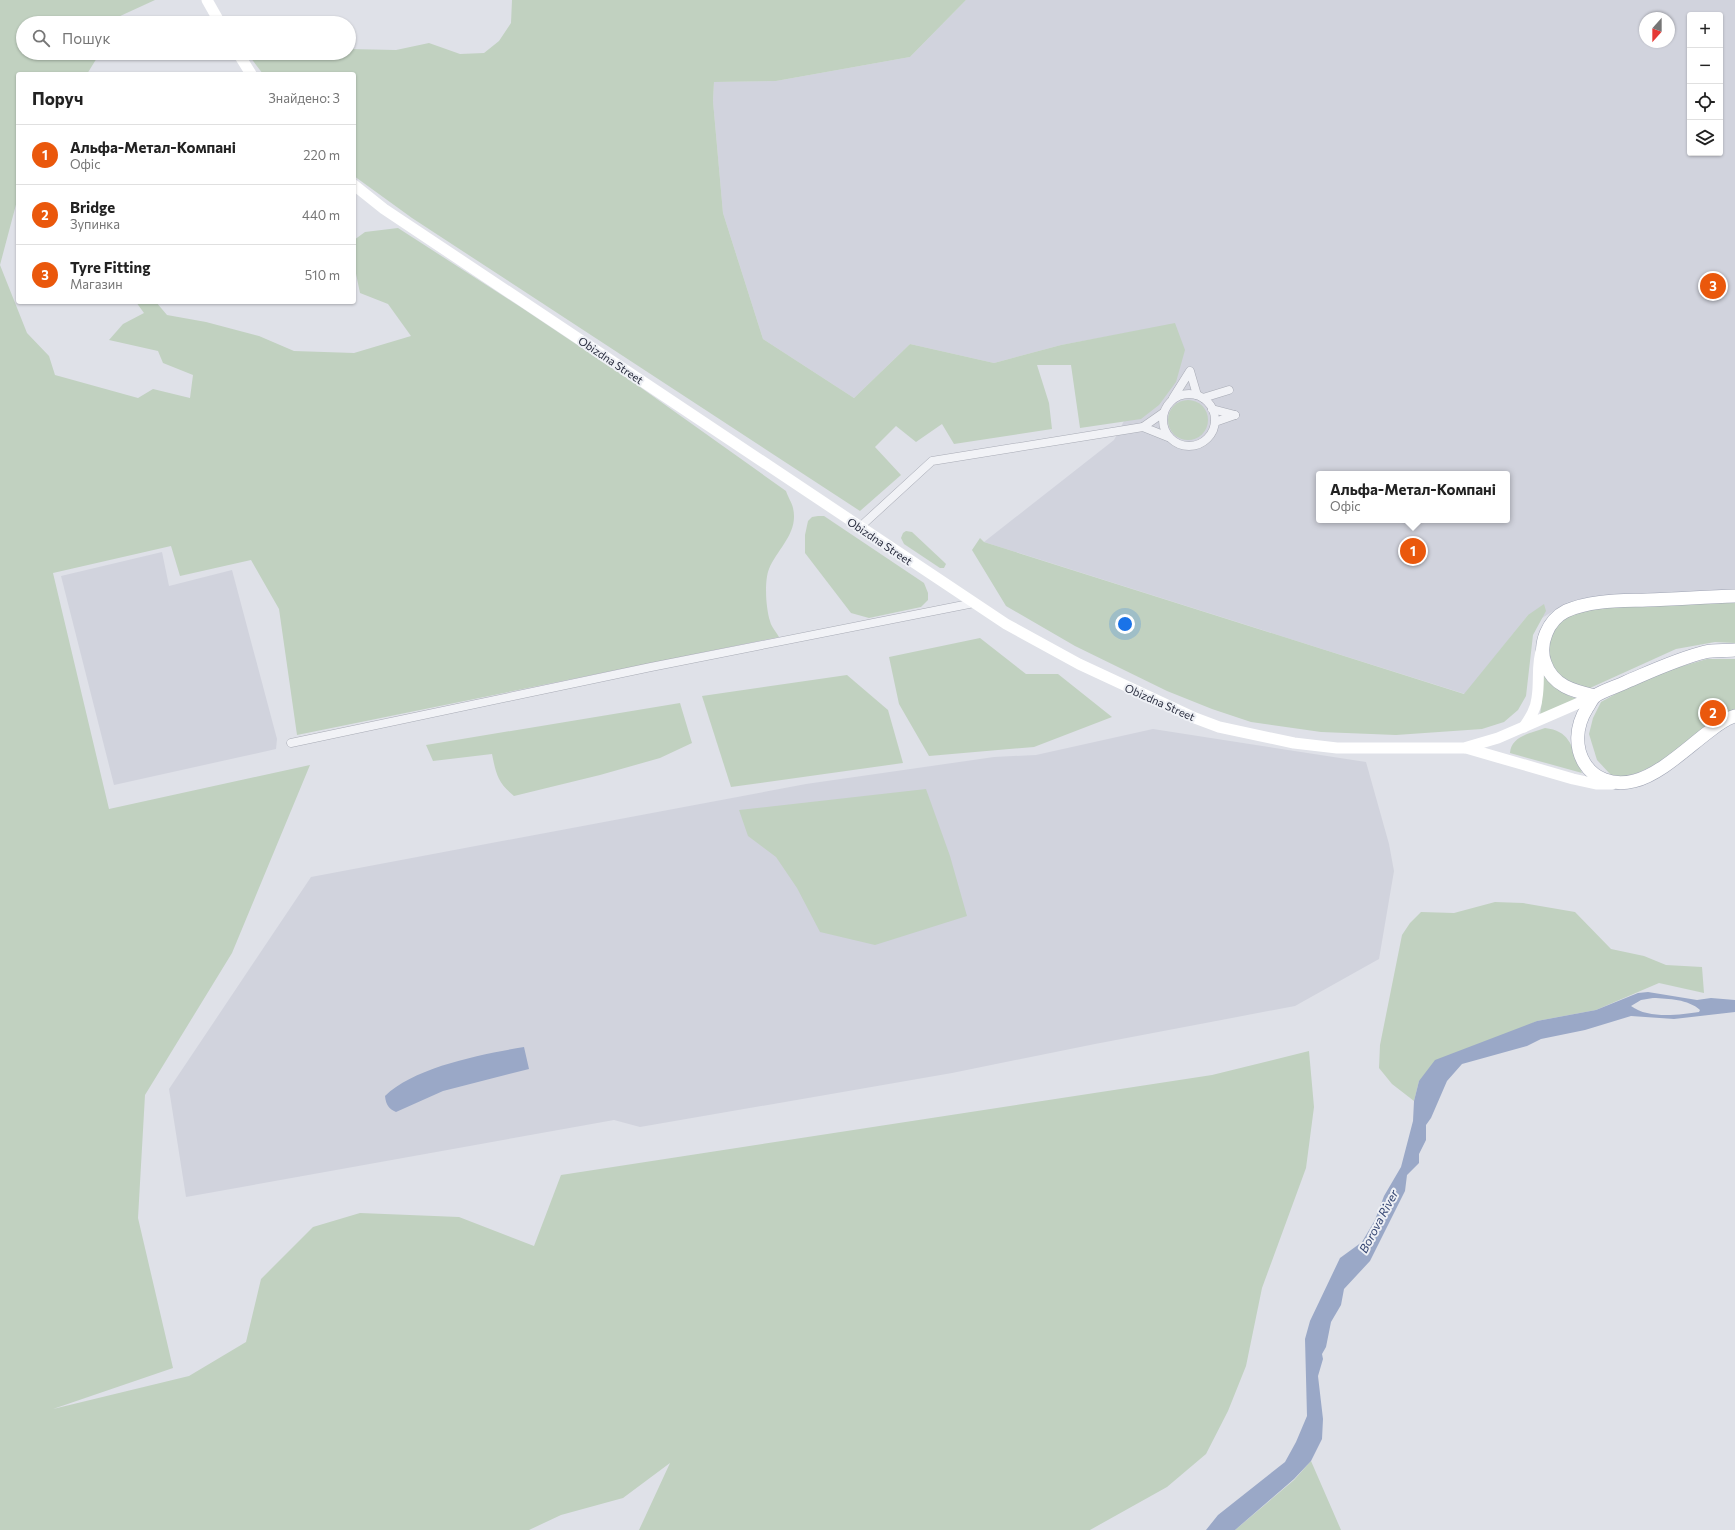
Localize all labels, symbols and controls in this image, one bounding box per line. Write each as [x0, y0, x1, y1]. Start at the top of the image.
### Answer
north arrow [1639, 12, 1675, 48]
map controls [1687, 12, 1723, 156]
button: + [1687, 12, 1723, 48]
search box [16, 16, 356, 60]
icon: search [30, 27, 52, 49]
text: Пошук [62, 29, 110, 47]
button: − [1687, 48, 1723, 84]
button: locate [1687, 84, 1723, 120]
text: Поруч [32, 88, 83, 109]
text: Знайдено: 3 [268, 90, 340, 106]
button: layers [1687, 120, 1723, 156]
text: Альфа-Метал-Компані [70, 138, 236, 156]
text: 1 [42, 147, 48, 163]
text: 220 m [303, 147, 340, 163]
text: Офіс [70, 156, 101, 172]
text: Bridge [70, 198, 115, 216]
text: 2 [41, 207, 49, 223]
text: 440 m [302, 207, 340, 223]
text: Зупинка [70, 216, 120, 232]
text: Tyre Fitting [70, 258, 150, 276]
text: 3 [41, 267, 49, 283]
text: 510 m [305, 267, 340, 283]
pin: 3 [1700, 271, 1726, 301]
text: Магазин [70, 276, 123, 292]
street label: Obizdna Street [576, 334, 646, 387]
popup [1316, 471, 1510, 523]
text: Альфа-Метал-Компані [1330, 480, 1496, 498]
text: Офіс [1330, 498, 1361, 514]
street label: Obizdna Street [845, 515, 915, 568]
pin: 1 [1400, 536, 1426, 566]
your location [1115, 614, 1135, 634]
street label: Obizdna Street [1123, 681, 1198, 723]
pin: 2 [1700, 698, 1726, 728]
water label: Borova River [1356, 1186, 1401, 1255]

